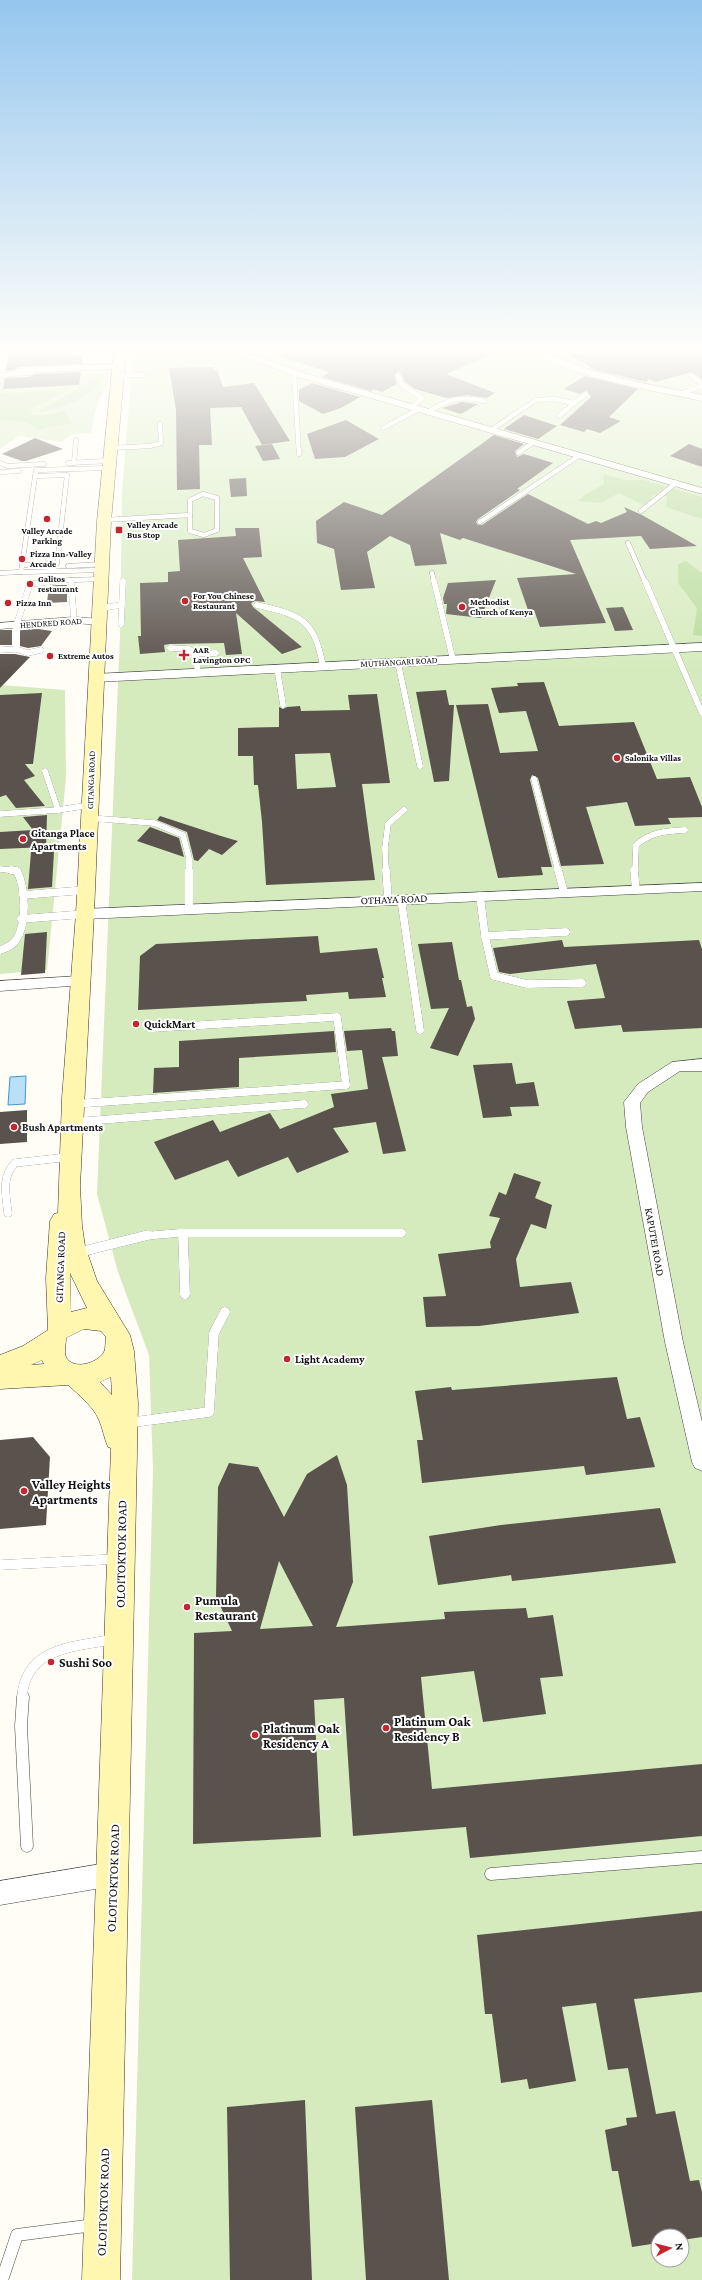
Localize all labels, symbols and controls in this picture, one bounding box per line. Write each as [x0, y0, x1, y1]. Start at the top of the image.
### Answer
marker: Valley Arcade Parking [42, 514, 52, 524]
place label: Valley Arcade Bus Stop [126, 520, 178, 540]
marker: Valley Arcade Bus Stop [114, 525, 124, 535]
place label: Valley Arcade Parking [20, 526, 73, 546]
place label: Pizza Inn-Valley Arcade [29, 549, 92, 569]
marker: Pizza Inn-Valley Arcade [17, 554, 27, 564]
place label: Galitos restaurant [38, 574, 79, 594]
marker: Galitos restaurant [25, 579, 35, 589]
place label: For You Chinese Restaurant [193, 591, 254, 611]
marker: For You Chinese Restaurant [180, 596, 190, 606]
place label: Methodist Church of Kenya [470, 597, 533, 617]
marker: Pizza Inn [3, 598, 13, 608]
place label: Pizza Inn [16, 598, 52, 608]
marker: Methodist Church of Kenya [457, 602, 467, 612]
street label: HENDRED ROAD [20, 616, 82, 630]
place label: AAR Lavington OPC [192, 645, 251, 665]
marker: AAR Lavington OPC [178, 649, 190, 661]
marker: Extreme Autos [45, 651, 55, 661]
place label: Extreme Autos [58, 651, 114, 661]
street label: MUTHANGARI ROAD [360, 655, 438, 669]
street label: GITANGA ROAD [85, 751, 97, 809]
marker: Salonika Villas [612, 753, 622, 763]
place label: Salonika Villas [625, 753, 681, 763]
place label: Gitanga Place Apartments [30, 827, 95, 852]
marker: Gitanga Place Apartments [18, 834, 28, 844]
street label: OTHAYA ROAD [360, 892, 428, 906]
place label: QuickMart [144, 1018, 195, 1030]
marker: QuickMart [131, 1019, 141, 1029]
place label: Bush Apartments [22, 1121, 104, 1133]
marker: Bush Apartments [9, 1122, 19, 1132]
street label: KAPUTEI ROAD [643, 1207, 667, 1277]
street label: GITANGA ROAD [53, 1231, 67, 1303]
place label: Light Academy [295, 1353, 365, 1365]
marker: Light Academy [282, 1354, 292, 1364]
place label: Valley Heights Apartments [31, 1477, 110, 1507]
marker: Valley Heights Apartments [19, 1486, 29, 1496]
street label: OLOITOKTOK ROAD [113, 1500, 129, 1608]
place label: Pumula Restaurant [195, 1593, 256, 1623]
marker: Pumula Restaurant [182, 1602, 192, 1612]
place label: Sushi Soo [59, 1655, 112, 1670]
marker: Sushi Soo [46, 1657, 56, 1667]
place label: Platinum Oak Residency B [394, 1714, 471, 1744]
place label: Platinum Oak Residency A [263, 1721, 340, 1751]
marker: Platinum Oak Residency B [381, 1723, 391, 1733]
marker: Platinum Oak Residency A [250, 1730, 260, 1740]
street label: OLOITOKTOK ROAD [104, 1824, 122, 1932]
street label: OLOITOKTOK ROAD [94, 2148, 112, 2256]
north arrow [650, 2228, 690, 2268]
text: N [674, 2242, 686, 2252]

